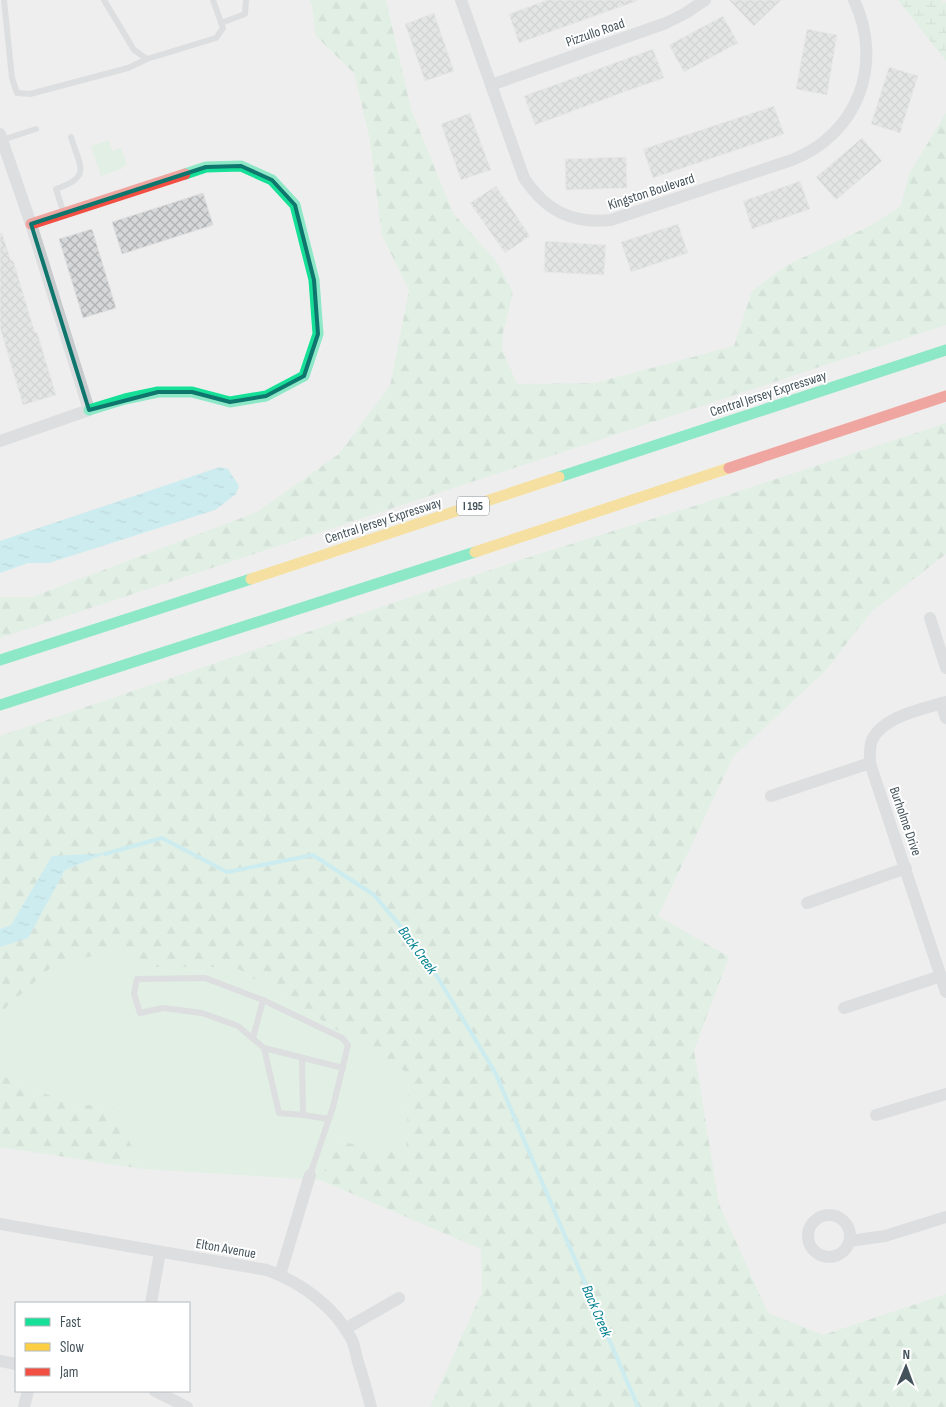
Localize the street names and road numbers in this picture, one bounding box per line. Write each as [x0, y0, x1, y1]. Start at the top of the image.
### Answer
street label: Pizzullo Road [564, 14, 627, 50]
street label: Kingston Boulevard [606, 169, 697, 213]
street label: Central Jersey Expressway [708, 366, 829, 420]
street label: Central Jersey Expressway [323, 493, 444, 547]
road number: I 195 [457, 496, 489, 516]
street label: Burholme Drive [886, 784, 925, 858]
street label: Elton Avenue [195, 1235, 257, 1262]

